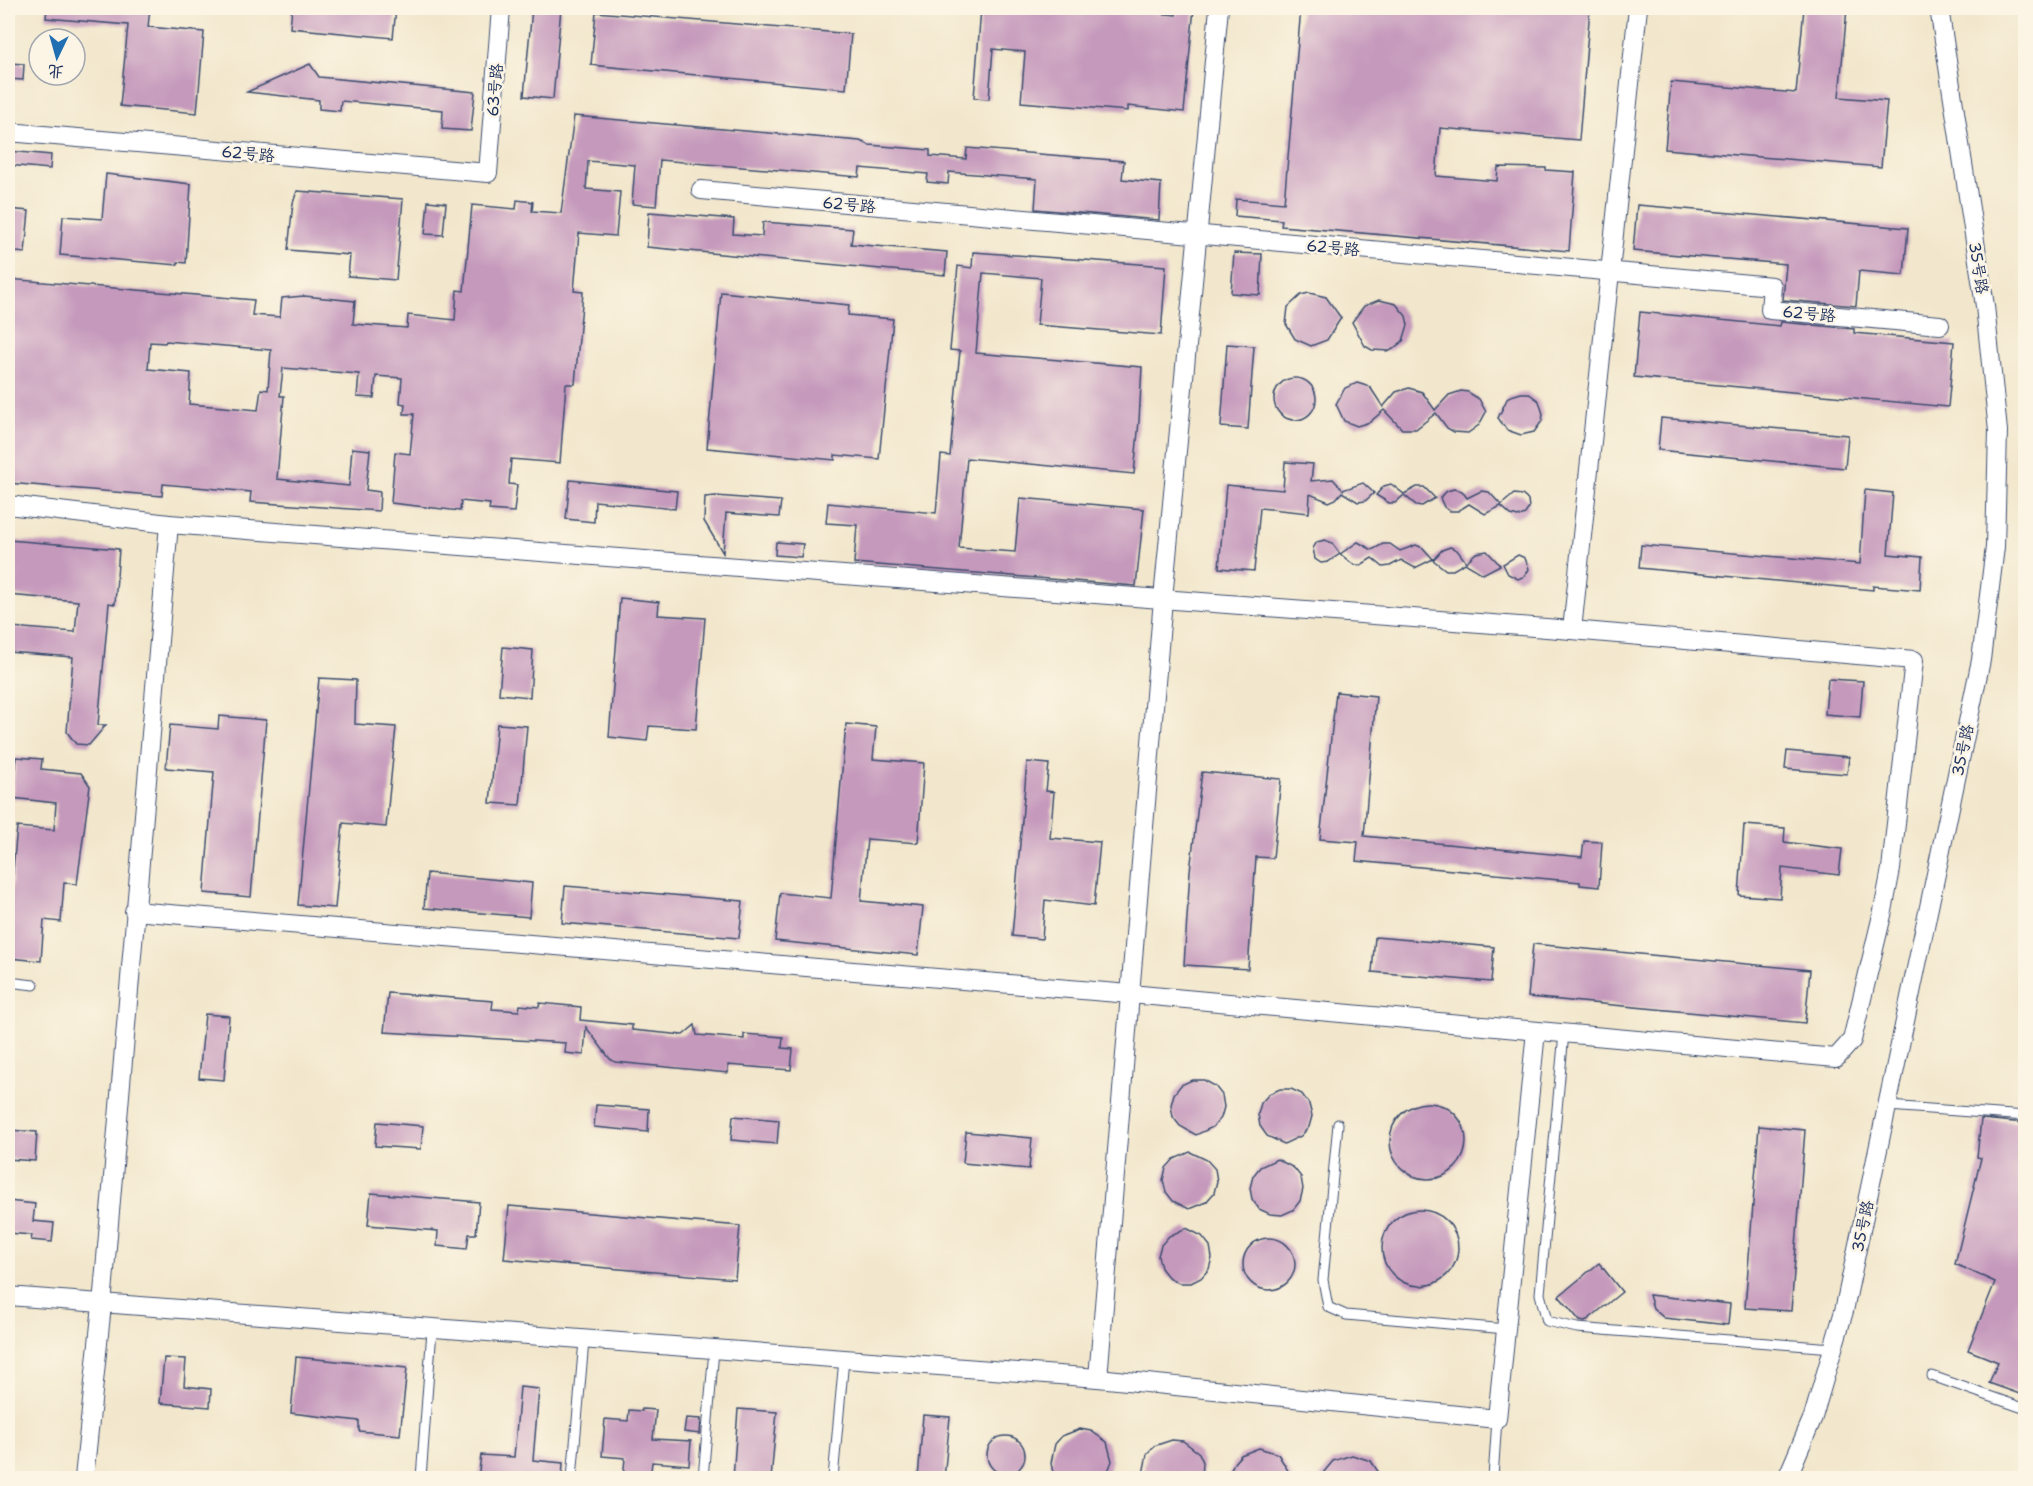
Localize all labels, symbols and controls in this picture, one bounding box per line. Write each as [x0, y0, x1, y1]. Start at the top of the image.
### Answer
north arrow [27, 27, 87, 87]
text: 北 [47, 60, 65, 83]
street label: 63号路 [482, 63, 507, 118]
street label: 62号路 [220, 141, 275, 166]
street label: 62号路 [821, 192, 876, 217]
street label: 62号路 [1305, 235, 1360, 260]
street label: 35号路 [1964, 240, 1993, 296]
street label: 62号路 [1781, 301, 1836, 326]
street label: 35号路 [1947, 722, 1978, 778]
street label: 35号路 [1847, 1198, 1878, 1254]

